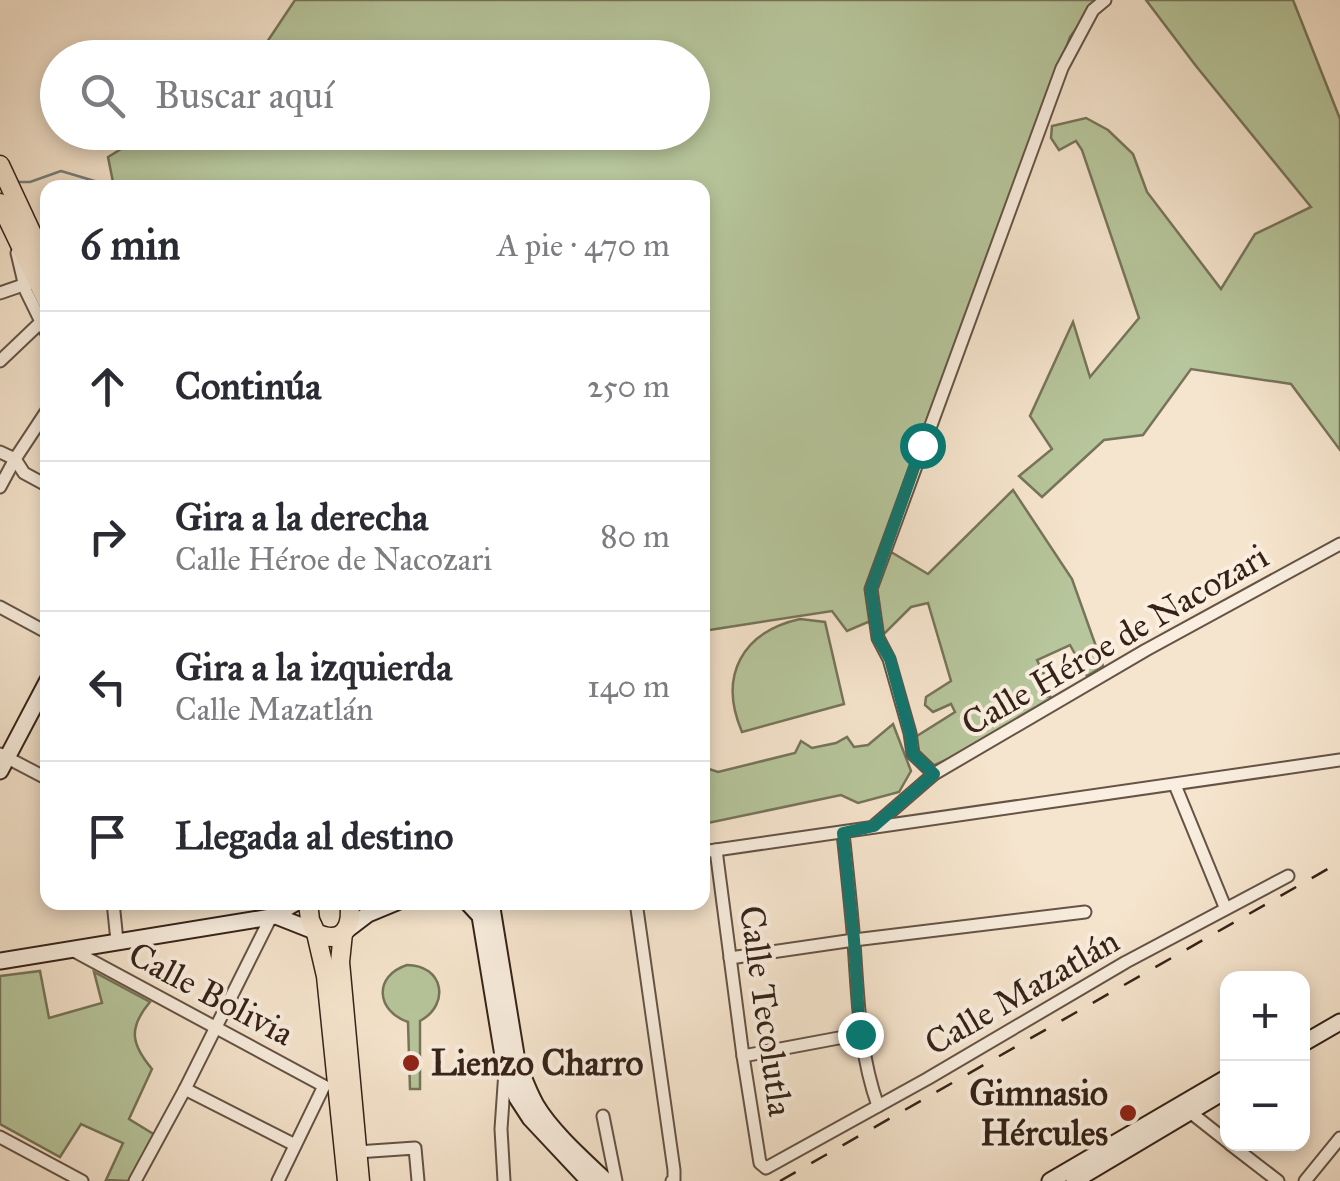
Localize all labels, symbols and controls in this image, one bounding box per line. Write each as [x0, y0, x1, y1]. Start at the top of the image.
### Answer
search box [40, 40, 710, 150]
icon: search [75, 68, 130, 123]
text: Buscar aquí [155, 72, 334, 118]
text: 6 min [80, 219, 180, 271]
text: A pie · 470 m [497, 226, 670, 265]
icon: ahead [80, 359, 135, 414]
text: Continúa [175, 363, 321, 409]
text: 250 m [587, 367, 670, 406]
route start [900, 423, 946, 469]
text: Gira a la derecha [175, 494, 428, 540]
icon: right [80, 509, 135, 564]
text: 80 m [601, 517, 670, 556]
street label: Calle Héroe de Nacozari [954, 535, 1276, 745]
text: Calle Héroe de Nacozari [175, 540, 492, 579]
text: Gira a la izquierda [175, 644, 452, 690]
icon: left [80, 659, 135, 714]
text: 140 m [587, 667, 670, 706]
text: Calle Mazatlán [175, 690, 373, 729]
icon: arrive [80, 809, 135, 864]
text: Llegada al destino [175, 813, 454, 859]
street label: Calle Tecolutla [730, 903, 802, 1119]
street label: Calle Mazatlán [917, 919, 1127, 1065]
street label: Calle Bolivia [121, 933, 301, 1055]
map controls [1220, 971, 1310, 1151]
button: + [1220, 971, 1310, 1061]
route end [838, 1012, 884, 1058]
place label: Lienzo Charro [431, 1042, 644, 1085]
marker: Lienzo Charro [400, 1052, 422, 1074]
button: − [1220, 1061, 1310, 1151]
place label: Gimnasio Hércules [970, 1072, 1108, 1155]
marker: Gimnasio Hércules [1117, 1102, 1139, 1124]

